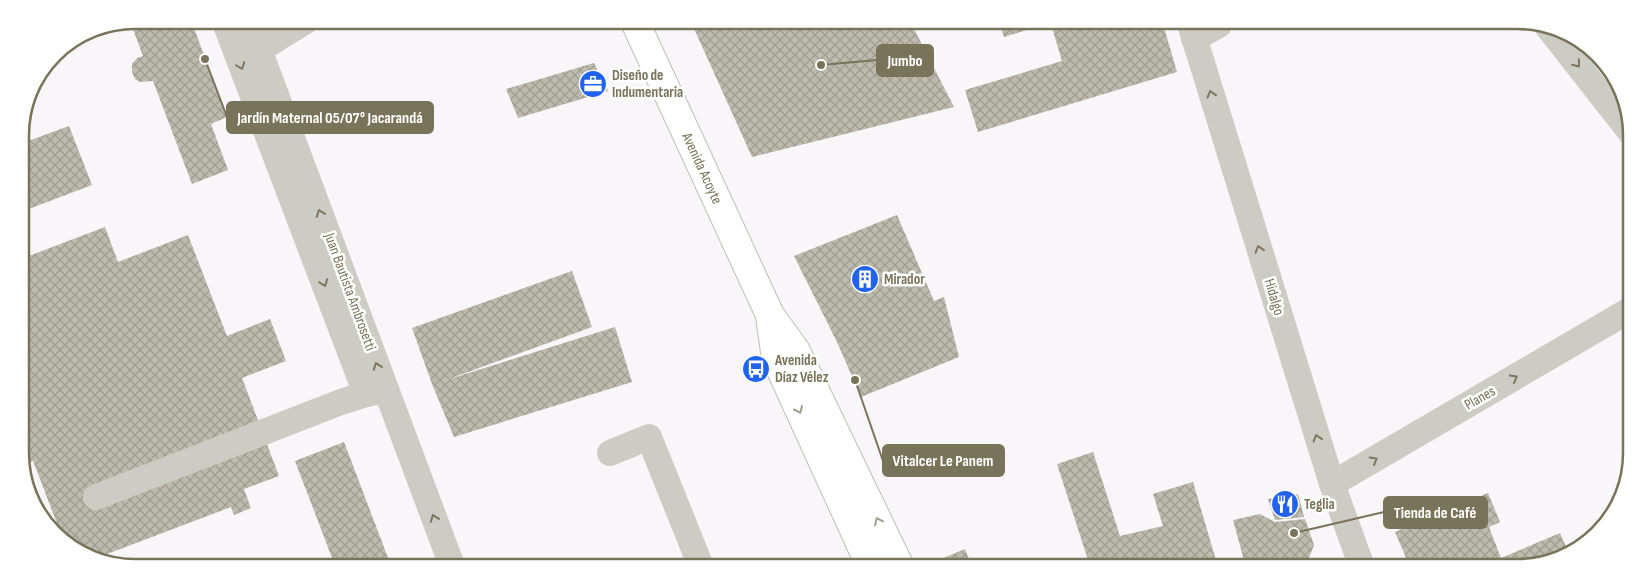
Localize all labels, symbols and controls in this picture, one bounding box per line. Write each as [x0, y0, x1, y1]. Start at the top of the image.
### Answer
callout: Jumbo [877, 45, 933, 76]
text: Jumbo [886, 52, 923, 71]
one-way arrow [1572, 59, 1581, 68]
one-way arrow [235, 61, 245, 70]
place label: Diseño de Indumentaria [612, 66, 683, 102]
office icon: Diseño de Indumentaria [578, 69, 608, 99]
one-way arrow [1207, 90, 1217, 99]
callout: Jardín Maternal 05/07° Jacarandá [227, 102, 433, 133]
text: Jardín Maternal 05/07° Jacarandá [236, 109, 423, 128]
street label: Avenida Acoyte [677, 128, 727, 207]
one-way arrow [316, 210, 326, 218]
street label: Juan Bautista Ambrosetti [319, 229, 380, 354]
one-way arrow [1254, 246, 1264, 254]
building icon: Mirador [850, 264, 880, 294]
place label: Mirador [884, 270, 925, 289]
street label: Hidalgo [1259, 276, 1289, 318]
one-way arrow [318, 278, 328, 287]
place label: Avenida Díaz Vélez [774, 351, 829, 387]
bus stop icon: Avenida Díaz Vélez [741, 354, 771, 384]
one-way arrow [373, 362, 383, 370]
one-way arrow [1508, 374, 1517, 384]
street label: Planes [1461, 382, 1499, 414]
one-way arrow [793, 405, 803, 414]
one-way arrow [1313, 434, 1323, 443]
callout: Vitalcer Le Panem [883, 445, 1004, 476]
text: Vitalcer Le Panem [893, 452, 993, 471]
one-way arrow [1368, 456, 1377, 466]
restaurant icon: Teglia [1270, 489, 1300, 519]
place label: Teglia [1304, 495, 1335, 514]
callout: Tienda de Café [1384, 497, 1487, 528]
text: Tienda de Café [1394, 504, 1476, 523]
one-way arrow [430, 514, 440, 523]
one-way arrow [874, 517, 884, 526]

